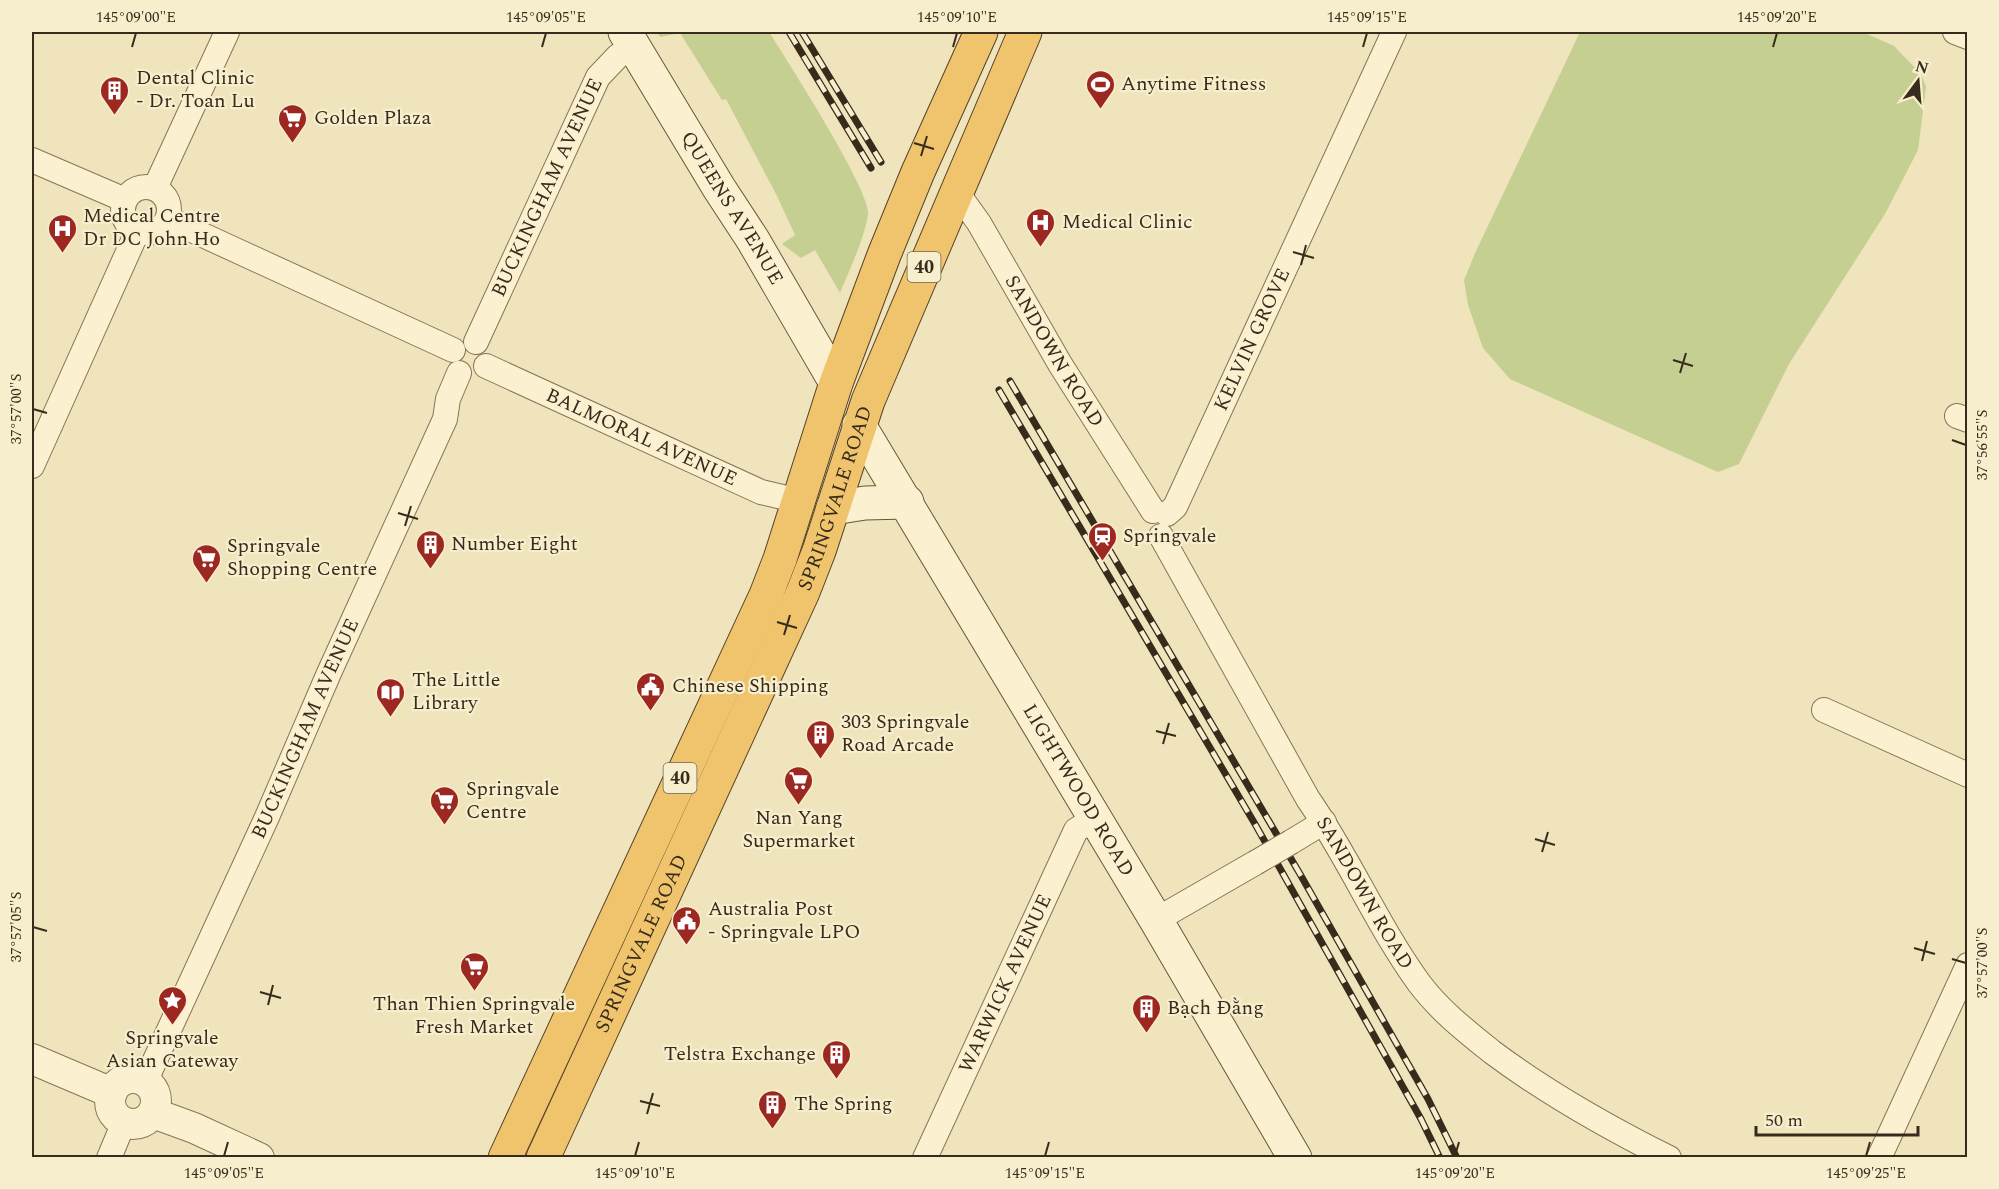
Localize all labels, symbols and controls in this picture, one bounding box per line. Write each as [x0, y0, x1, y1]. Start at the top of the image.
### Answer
text: 145°09'00"E [96, 6, 176, 29]
text: 145°09'05"E [506, 6, 586, 29]
text: 145°09'10"E [917, 6, 997, 29]
text: 145°09'15"E [1327, 6, 1407, 29]
text: 145°09'20"E [1737, 6, 1817, 29]
north arrow [1888, 51, 1948, 111]
text: N [1912, 54, 1931, 81]
place label: Dental Clinic - Dr. Toan Lu [136, 63, 255, 116]
sports icon: Anytime Fitness [1084, 68, 1116, 110]
place label: Anytime Fitness [1121, 69, 1266, 99]
street label: BUCKINGHAM AVENUE [484, 73, 611, 302]
building icon: Dental Clinic - Dr. Toan Lu [99, 74, 131, 116]
supermarket icon: Golden Plaza [277, 102, 309, 144]
place label: Golden Plaza [314, 103, 431, 133]
street label: QUEENS AVENUE [673, 125, 791, 291]
place label: Medical Centre Dr DC John Ho [83, 201, 220, 254]
hospital icon: Medical Clinic [1025, 206, 1057, 248]
place label: Medical Clinic [1062, 207, 1192, 237]
hospital icon: Medical Centre Dr DC John Ho [46, 212, 78, 254]
road number: 40 [908, 252, 940, 282]
street label: KELVIN GROVE [1206, 263, 1298, 416]
street label: SANDOWN ROAD [997, 270, 1111, 433]
text: 37°57'00"S [5, 373, 28, 444]
street label: BALMORAL AVENUE [541, 380, 742, 494]
street label: SPRINGVALE ROAD [790, 402, 880, 595]
text: 37°56'55"S [1971, 409, 1994, 480]
station icon: Springvale [1086, 520, 1118, 562]
place label: Springvale [1123, 521, 1216, 551]
building icon: Number Eight [414, 528, 446, 570]
place label: Number Eight [451, 529, 578, 559]
place label: Springvale Shopping Centre [227, 531, 377, 584]
supermarket icon: Springvale Shopping Centre [190, 542, 222, 584]
street label: BUCKINGHAM AVENUE [244, 613, 367, 844]
place label: The Little Library [412, 665, 500, 718]
public building icon: Chinese Shipping [635, 670, 667, 712]
place label: Chinese Shipping [672, 671, 829, 701]
library icon: The Little Library [375, 676, 407, 718]
street label: LIGHTWOOD ROAD [1015, 698, 1142, 882]
place label: 303 Springvale Road Arcade [841, 707, 969, 760]
building icon: 303 Springvale Road Arcade [804, 718, 836, 760]
road number: 40 [664, 763, 696, 793]
supermarket icon: Nan Yang Supermarket [783, 764, 815, 806]
place label: Springvale Centre [466, 774, 559, 827]
supermarket icon: Springvale Centre [429, 784, 461, 826]
place label: Nan Yang Supermarket [742, 803, 856, 856]
street label: SANDOWN ROAD [1308, 811, 1421, 976]
street label: SPRINGVALE ROAD [588, 849, 696, 1038]
street label: WARWICK AVENUE [951, 889, 1060, 1078]
text: 37°57'05"S [5, 891, 28, 962]
place label: Australia Post - Springvale LPO [708, 894, 860, 947]
public building icon: Australia Post - Springvale LPO [671, 904, 703, 946]
text: 37°57'00"S [1971, 927, 1994, 998]
supermarket icon: Than Thien Springvale Fresh Market [458, 950, 490, 992]
place icon: Springvale Asian Gateway [156, 984, 188, 1026]
place label: Than Thien Springvale Fresh Market [373, 989, 575, 1042]
building icon: Bạch Đằng [1130, 992, 1162, 1034]
place label: Bạch Đằng [1167, 993, 1264, 1023]
place label: Springvale Asian Gateway [106, 1023, 240, 1076]
building icon: Telstra Exchange [821, 1038, 853, 1080]
place label: Telstra Exchange [664, 1039, 816, 1069]
building icon: The Spring [757, 1088, 789, 1130]
place label: The Spring [794, 1089, 892, 1119]
scale bar [1756, 1099, 1918, 1137]
text: 50 m [1765, 1107, 1803, 1134]
text: 145°09'05"E [184, 1162, 264, 1185]
text: 145°09'10"E [595, 1162, 675, 1185]
text: 145°09'15"E [1005, 1162, 1085, 1185]
text: 145°09'20"E [1415, 1162, 1495, 1185]
text: 145°09'25"E [1826, 1162, 1906, 1185]

